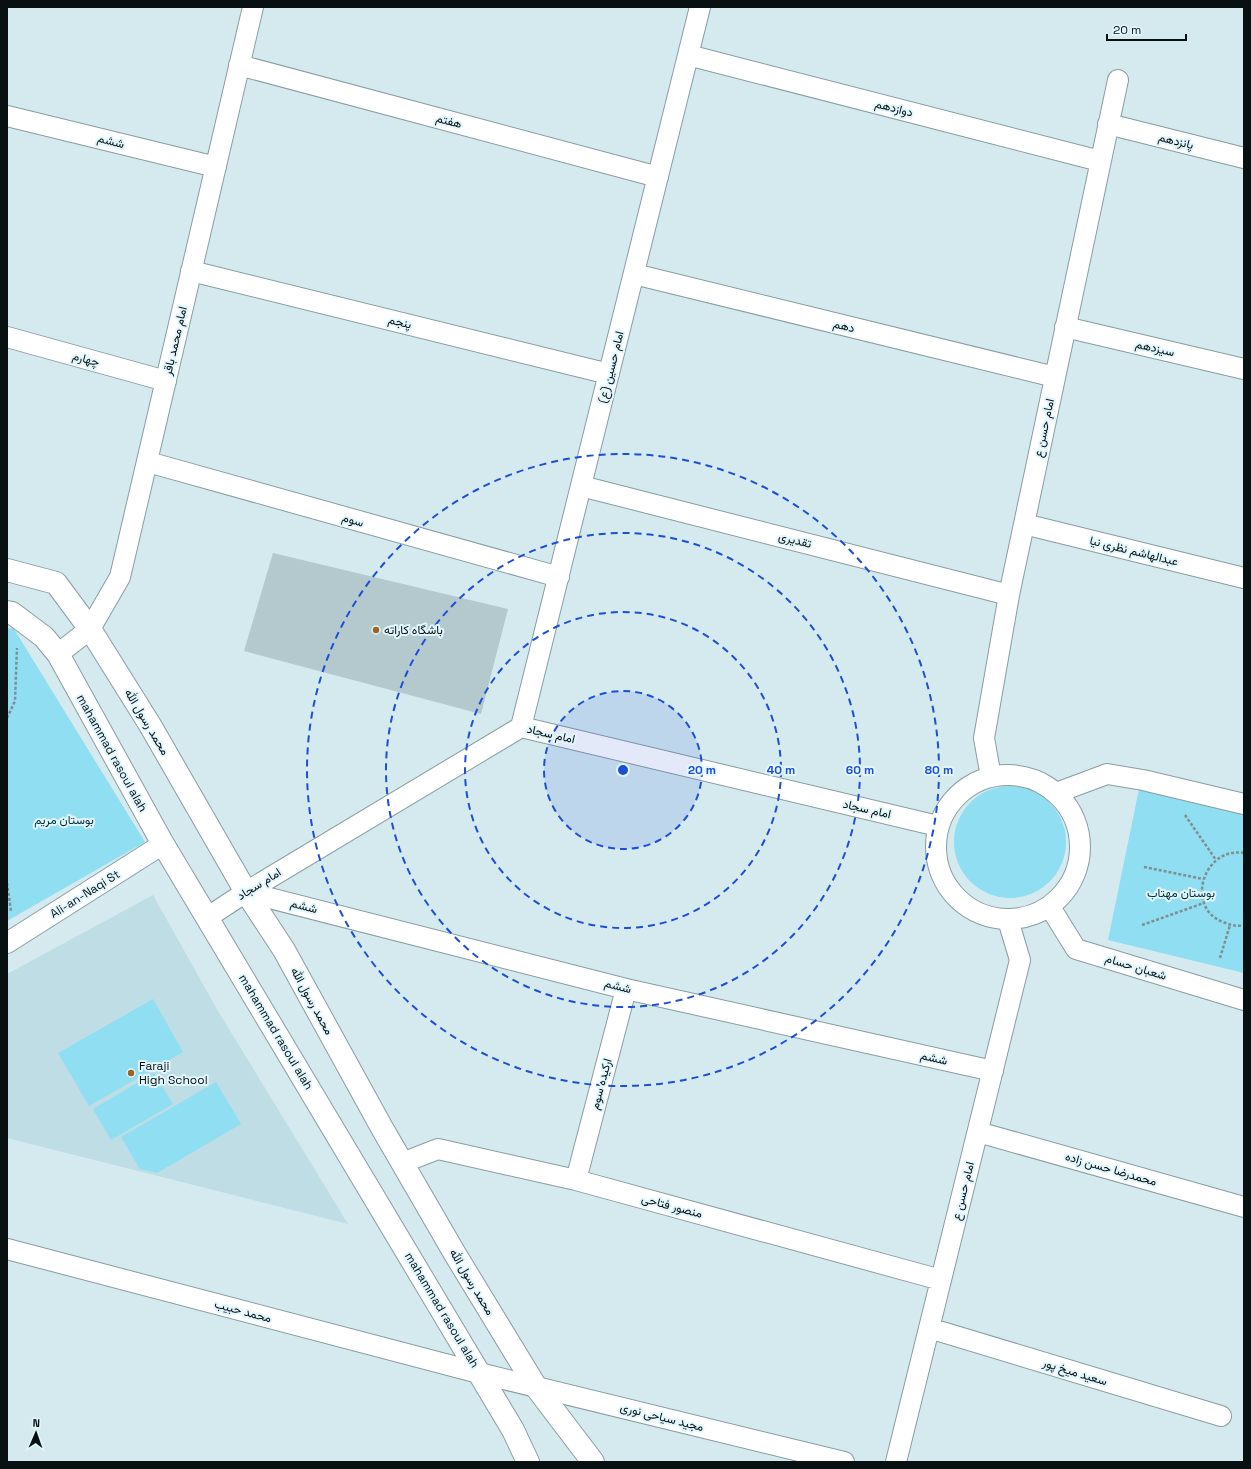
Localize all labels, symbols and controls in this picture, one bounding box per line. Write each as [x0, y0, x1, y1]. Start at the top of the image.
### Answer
scale bar [1107, 16, 1186, 42]
text: 20 m [1113, 22, 1141, 38]
street label: دوازدهم [873, 96, 915, 121]
street label: هفتم [434, 110, 464, 132]
street label: پانزدهم [1157, 129, 1195, 153]
street label: ششم [96, 130, 126, 152]
street label: امام محمد باقر [159, 305, 191, 378]
street label: پنجم [387, 311, 414, 333]
street label: دهم [832, 316, 857, 336]
street label: امام حسین (ع) [594, 329, 629, 405]
street label: سیزدهم [1134, 336, 1176, 360]
street label: چهارم [71, 348, 101, 370]
street label: امام حسن ع [1030, 397, 1059, 459]
street label: سوم [340, 509, 366, 531]
street label: تقدیری [777, 528, 813, 552]
street label: عبدالهاشم نظری نیا [1088, 532, 1180, 570]
place label: باشگاه کاراته [384, 622, 443, 638]
marker: باشگاه کاراته [371, 625, 381, 635]
street label: محمد رسول الله [121, 686, 173, 758]
street label: mahammad rasoul alah [73, 691, 151, 815]
street label: امام سجاد [525, 721, 577, 747]
text: 20 m [688, 762, 716, 778]
text: 40 m [767, 762, 795, 778]
text: 60 m [846, 762, 874, 778]
text: 80 m [925, 762, 953, 778]
centre of rings [616, 763, 630, 777]
street label: امام سجاد [841, 796, 893, 822]
park label: بوستان مریم [34, 812, 94, 828]
street label: امام سجاد [234, 864, 284, 904]
street label: Ali-an-Naqi St [47, 866, 123, 922]
park label: بوستان مهتاب [1147, 885, 1215, 901]
street label: ششم [289, 895, 319, 917]
street label: شعبان حسام [1103, 950, 1169, 984]
street label: محمد رسول الله [287, 964, 337, 1038]
street label: mahammad rasoul alah [235, 971, 317, 1093]
street label: ششم [603, 975, 633, 997]
street label: ششم [919, 1047, 949, 1069]
street label: ارکیده سوم [586, 1057, 616, 1111]
place label: Faraji High School [139, 1058, 208, 1088]
marker: Faraji High School [126, 1068, 136, 1078]
street label: محمدرضا حسن زاده [1063, 1148, 1159, 1190]
street label: امام حسن ع [948, 1160, 979, 1222]
street label: منصور فتاحی [640, 1190, 704, 1222]
street label: محمد رسول الله [446, 1246, 498, 1318]
street label: mahammad rasoul alah [401, 1249, 483, 1371]
street label: محمد حبیب [213, 1296, 273, 1326]
street label: سعید میخ پور [1040, 1354, 1109, 1390]
street label: مجید سیاحی نوری [619, 1399, 705, 1435]
north arrow [16, 1413, 56, 1453]
text: N [32, 1416, 40, 1430]

